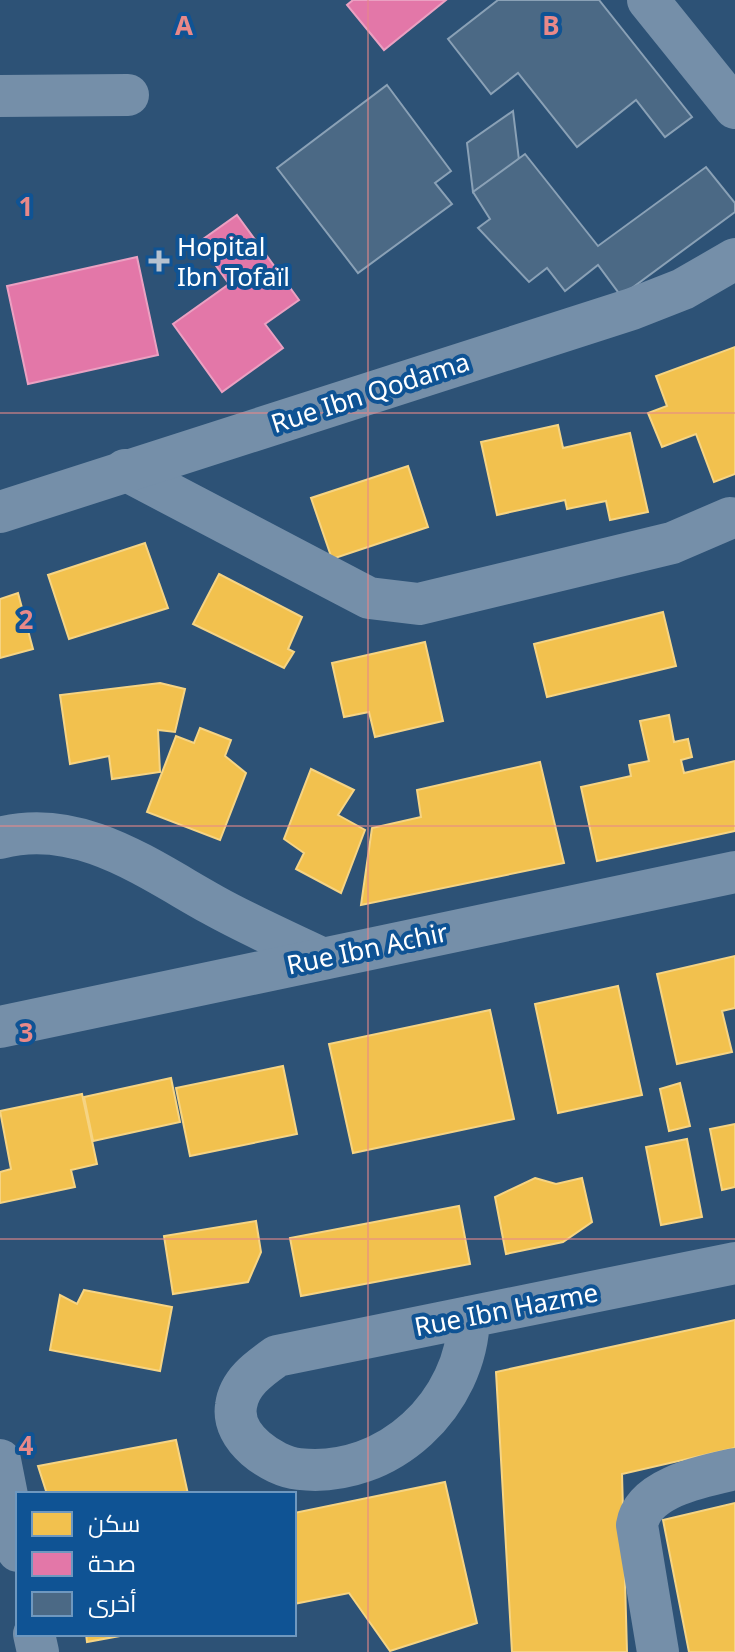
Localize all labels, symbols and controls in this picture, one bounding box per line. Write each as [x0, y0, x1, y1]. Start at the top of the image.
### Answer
text: A [175, 7, 193, 43]
text: B [542, 7, 560, 43]
text: 1 [19, 188, 33, 224]
place label: Hopital Ibn Tofaïl [177, 228, 290, 294]
marker: Hopital Ibn Tofaïl [148, 250, 170, 272]
street label: Rue Ibn Qodama [266, 343, 474, 441]
text: 2 [19, 601, 34, 637]
street label: Rue Ibn Achir [283, 913, 451, 983]
text: 3 [19, 1014, 33, 1050]
street label: Rue Ibn Hazme [411, 1274, 601, 1344]
text: 4 [19, 1427, 34, 1463]
legend [16, 1492, 296, 1636]
text: سكن [88, 1506, 140, 1539]
text: صحة [88, 1546, 136, 1579]
text: أخرى [88, 1586, 136, 1619]

